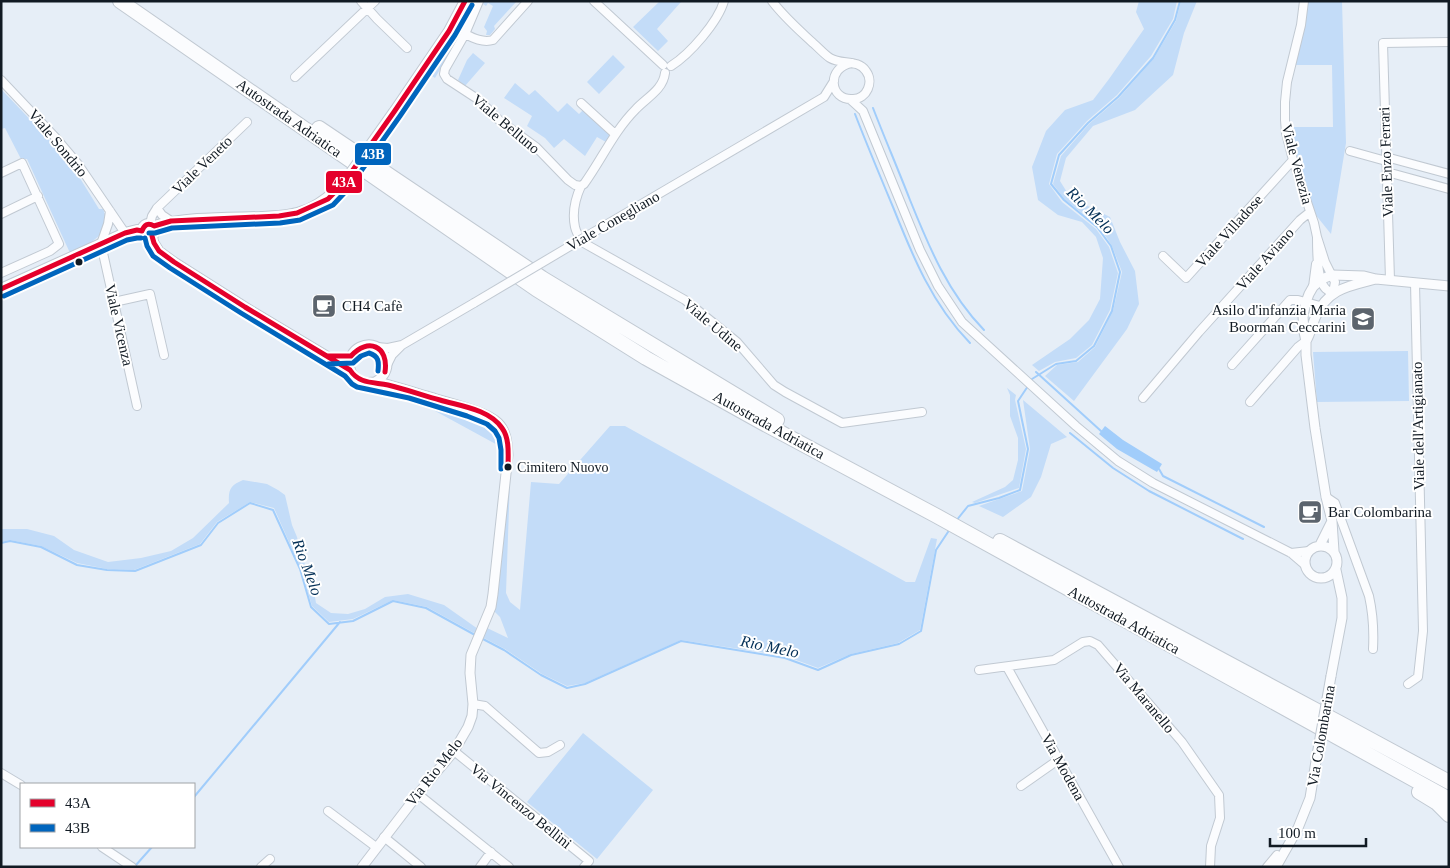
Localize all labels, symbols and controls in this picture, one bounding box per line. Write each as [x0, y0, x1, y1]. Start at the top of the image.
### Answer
street label: Autostrada Adriatica [233, 76, 345, 160]
street label: Viale Belluno [469, 91, 543, 157]
street label: Viale Sondrio [25, 106, 91, 180]
street label: Viale Enzo Ferrari [1376, 106, 1396, 218]
street label: Viale Venezia [1279, 122, 1315, 206]
street label: Viale Veneto [169, 133, 235, 197]
line badge: 43B [354, 142, 392, 166]
text: 43B [361, 147, 385, 162]
line badge: 43A [325, 170, 363, 194]
text: 43A [332, 175, 357, 190]
water label: Rio Melo [1063, 183, 1118, 237]
street label: Viale Conegliano [564, 188, 662, 254]
street label: Viale Villadose [1192, 191, 1266, 270]
street label: Viale Aviano [1233, 225, 1297, 293]
unlabelled marker [74, 257, 84, 267]
street label: Viale Vicenza [102, 283, 136, 368]
cafe icon: CH4 Cafè [311, 293, 337, 319]
street label: Viale Udine [680, 296, 746, 354]
place label: CH4 Cafè [342, 298, 403, 314]
place label: Asilo d'infanzia Maria Boorman Ceccarini [1212, 302, 1346, 335]
school or university icon: Asilo d'infanzia Maria Boorman Ceccarini [1350, 306, 1376, 332]
street label: Viale dell'Artigianato [1409, 361, 1427, 491]
street label: Autostrada Adriatica [711, 388, 828, 462]
place label: Cimitero Nuovo [517, 460, 608, 475]
marker: Cimitero Nuovo [503, 462, 513, 472]
cafe icon: Bar Colombarina [1297, 499, 1323, 525]
place label: Bar Colombarina [1328, 504, 1432, 520]
water label: Rio Melo [289, 536, 326, 598]
street label: Autostrada Adriatica [1066, 583, 1183, 657]
water label: Rio Melo [738, 632, 801, 661]
street label: Via Maranello [1110, 660, 1178, 736]
street label: Via Colombarina [1304, 684, 1338, 788]
street label: Via Modena [1038, 731, 1088, 803]
street label: Via Rio Melo [403, 735, 465, 809]
street label: Via Vincenzo Bellini [467, 760, 575, 852]
legend [20, 783, 195, 848]
text: 43A [65, 795, 91, 811]
scale bar [1270, 816, 1366, 848]
text: 43B [65, 820, 90, 836]
text: 100 m [1278, 825, 1316, 841]

